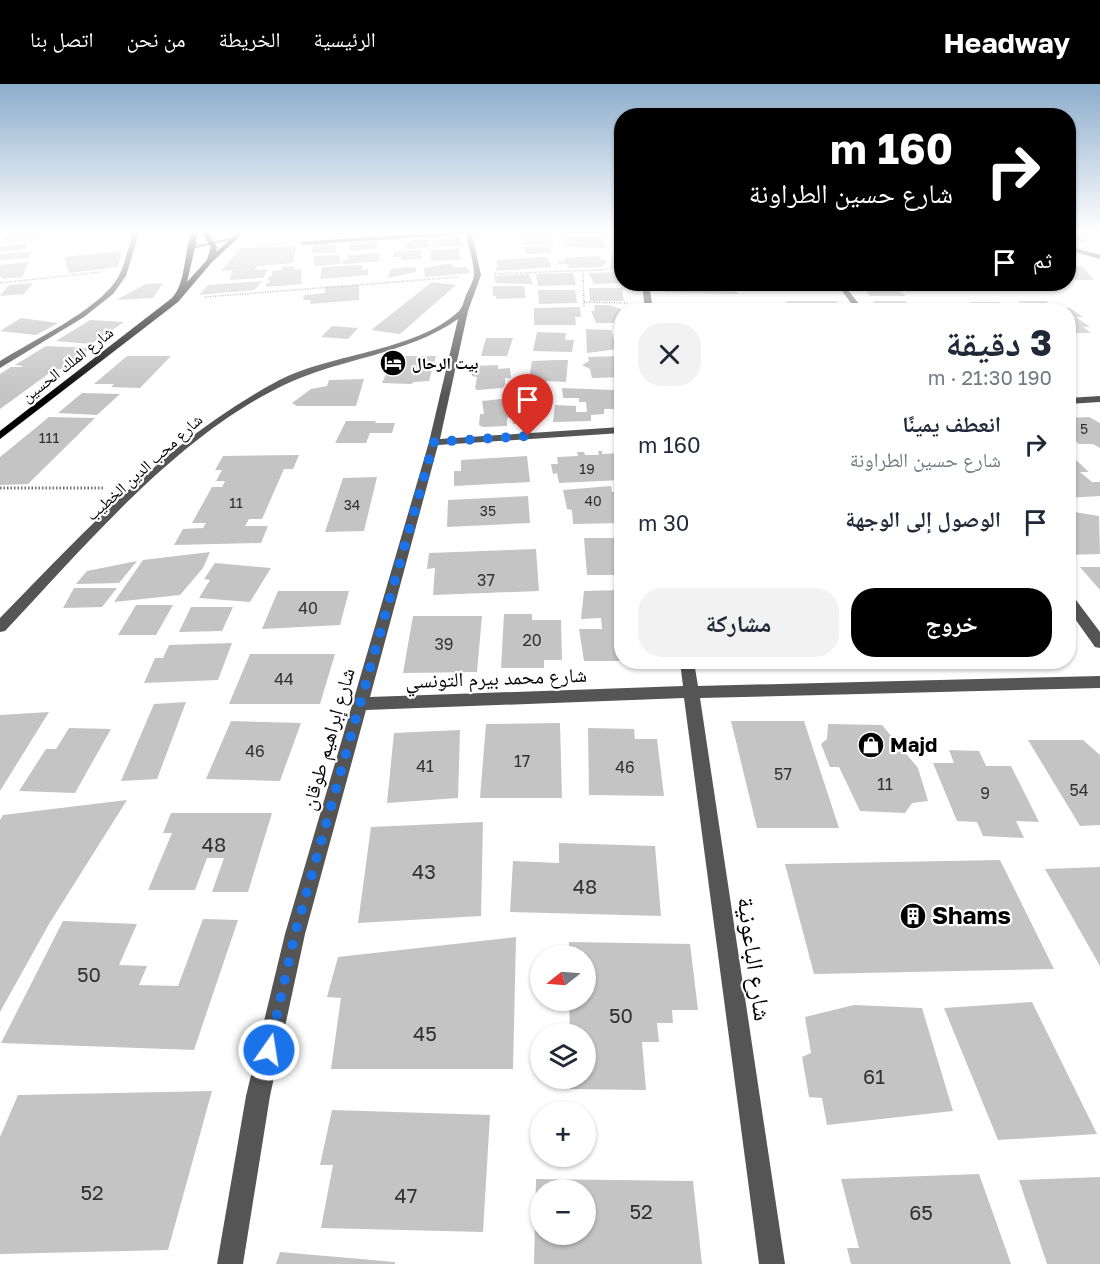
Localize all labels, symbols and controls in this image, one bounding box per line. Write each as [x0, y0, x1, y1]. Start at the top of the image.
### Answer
text: اتصل بنا [30, 26, 93, 52]
text: من نحن [126, 26, 186, 52]
text: الخريطة [219, 26, 280, 52]
text: الرئيسية [313, 26, 376, 52]
text: Headway [944, 26, 1070, 59]
text: 160 m [830, 123, 953, 173]
icon: right [974, 132, 1052, 210]
text: شارع حسين الطراونة [749, 177, 953, 209]
icon: arrive [988, 246, 1021, 279]
text: ثم [1033, 246, 1052, 273]
text: 3 دقيقة [945, 321, 1052, 364]
street label: شارع الملك الحسين [17, 322, 118, 407]
button: close [638, 323, 701, 386]
hotel icon: بيت الرحال [378, 348, 408, 378]
place label: بيت الرحال [412, 353, 478, 373]
text: 190 m · 21:30 [928, 365, 1052, 389]
pin [502, 374, 553, 436]
icon: arrive [511, 383, 544, 416]
street label: شارع محب الدين الخطيب [82, 409, 207, 525]
text: انعطف يمينًا [902, 410, 1001, 437]
house number: 5 [1080, 420, 1088, 437]
icon: right [1019, 428, 1052, 461]
house number: 111 [39, 429, 59, 446]
text: 160 m [638, 431, 701, 458]
text: شارع حسين الطراونة [850, 447, 1001, 471]
house number: 19 [579, 460, 595, 477]
house number: 40 [584, 492, 602, 509]
house number: 11 [229, 494, 243, 511]
house number: 34 [344, 496, 360, 513]
house number: 35 [480, 502, 496, 519]
text: الوصول إلى الوجهة [845, 505, 1001, 532]
icon: arrive [1019, 506, 1052, 539]
text: 30 m [638, 509, 690, 536]
house number: 37 [477, 570, 495, 590]
button: مشاركة [638, 588, 839, 657]
button: خروج [851, 588, 1052, 657]
house number: 40 [298, 598, 318, 618]
house number: 20 [522, 630, 542, 650]
house number: 39 [434, 634, 454, 654]
street label: شارع محمد بيرم التونسي [405, 662, 587, 697]
street label: شارع إبراهيم طوقان [295, 665, 362, 813]
house number: 44 [274, 669, 294, 689]
shop icon: Majd [856, 730, 886, 760]
place label: Majd [890, 732, 937, 756]
house number: 46 [245, 741, 265, 761]
house number: 17 [514, 751, 530, 771]
house number: 41 [416, 756, 434, 776]
house number: 46 [615, 757, 635, 777]
house number: 57 [774, 764, 792, 784]
house number: 11 [877, 774, 893, 794]
house number: 54 [1069, 780, 1089, 800]
house number: 9 [980, 783, 990, 803]
house number: 48 [202, 832, 226, 856]
house number: 43 [412, 859, 436, 883]
house number: 48 [573, 874, 597, 898]
street label: شارع الباعونية [730, 895, 779, 1023]
place label: Shams [932, 900, 1011, 929]
building icon: Shams [898, 901, 928, 931]
north arrow [530, 945, 596, 1011]
map controls [530, 945, 596, 1245]
house number: 50 [77, 962, 101, 986]
house number: 50 [609, 1003, 633, 1027]
position arrow [237, 1018, 301, 1082]
house number: 45 [413, 1021, 437, 1045]
button: layers [530, 1023, 596, 1089]
house number: 61 [863, 1064, 885, 1088]
button: + [530, 1101, 596, 1167]
button: − [530, 1179, 596, 1245]
house number: 52 [80, 1180, 104, 1204]
house number: 47 [395, 1183, 417, 1207]
house number: 52 [629, 1199, 653, 1223]
house number: 65 [909, 1200, 933, 1224]

